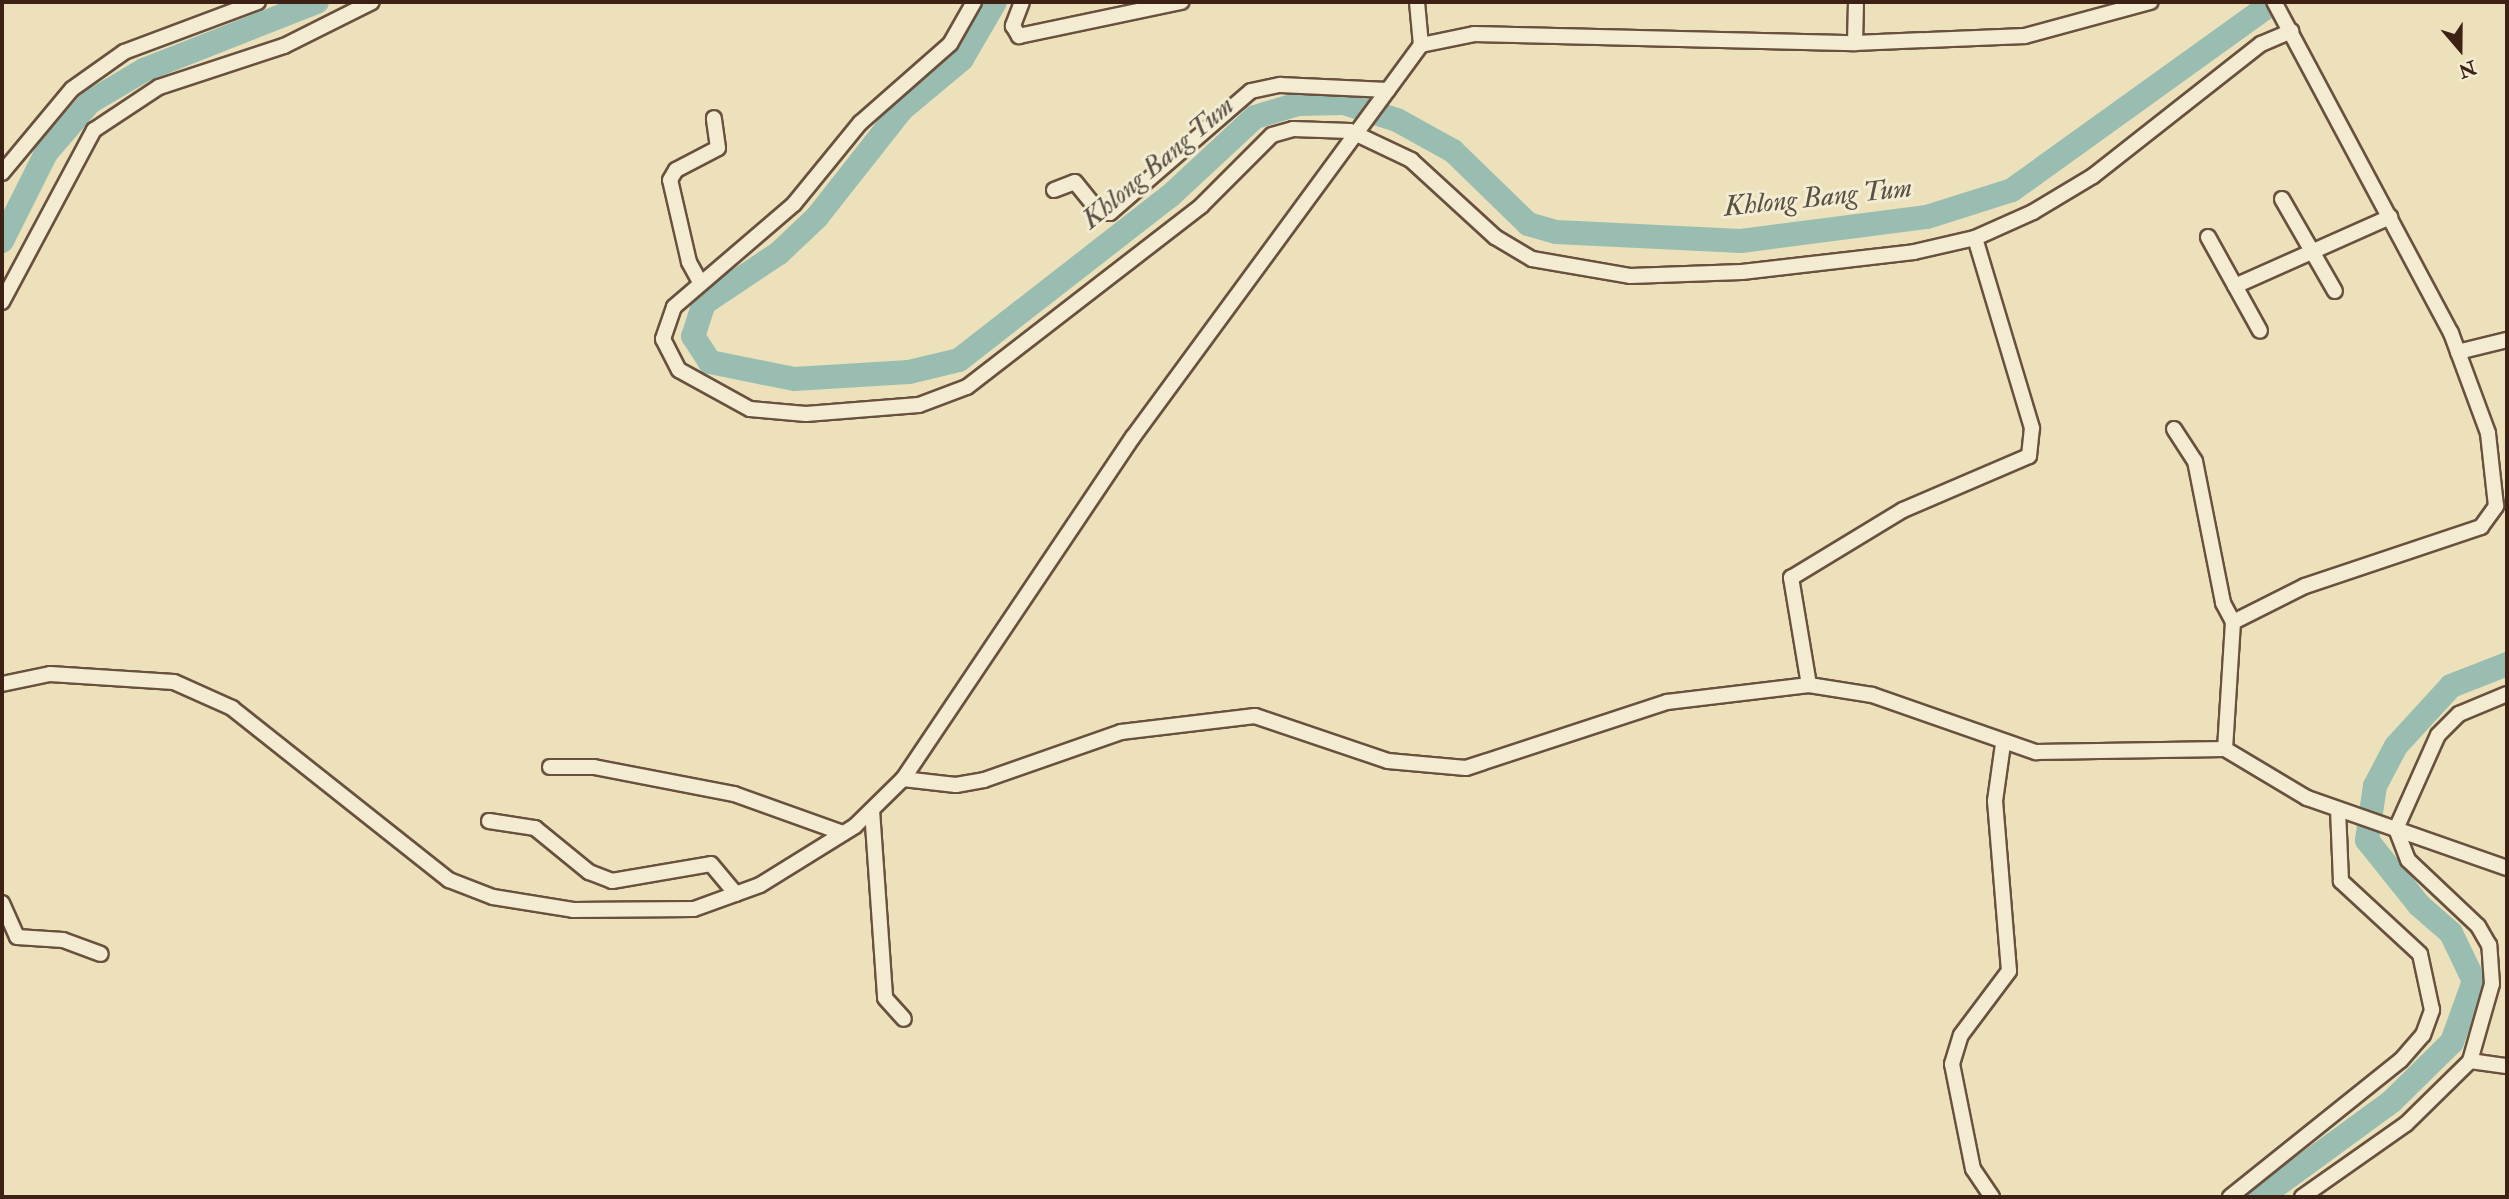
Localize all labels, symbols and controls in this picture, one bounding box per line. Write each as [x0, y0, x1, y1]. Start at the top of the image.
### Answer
north arrow [2425, 14, 2495, 84]
text: N [2455, 55, 2479, 83]
water label: Khlong Bang Tum [1075, 89, 1241, 237]
water label: Khlong Bang Tum [1722, 171, 1914, 225]

